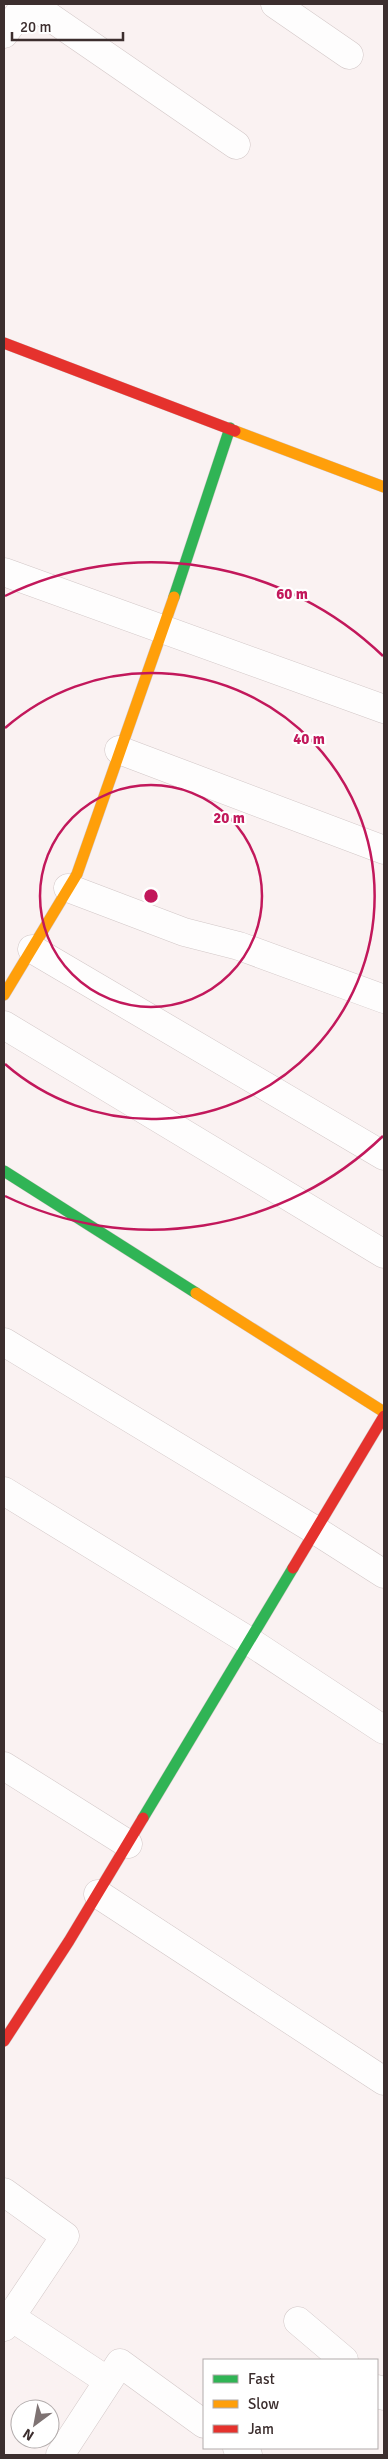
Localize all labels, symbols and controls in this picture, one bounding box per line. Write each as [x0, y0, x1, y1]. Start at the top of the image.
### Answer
scale bar [12, 10, 124, 42]
text: 20 m [20, 18, 51, 36]
text: 60 m [276, 585, 308, 603]
text: 40 m [293, 730, 325, 748]
text: 20 m [213, 809, 245, 827]
centre of rings [142, 887, 160, 905]
legend [203, 2359, 378, 2449]
text: Fast [248, 2370, 275, 2388]
text: Slow [248, 2395, 279, 2413]
north arrow [10, 2399, 60, 2449]
text: Jam [248, 2420, 274, 2438]
text: N [20, 2425, 37, 2444]

